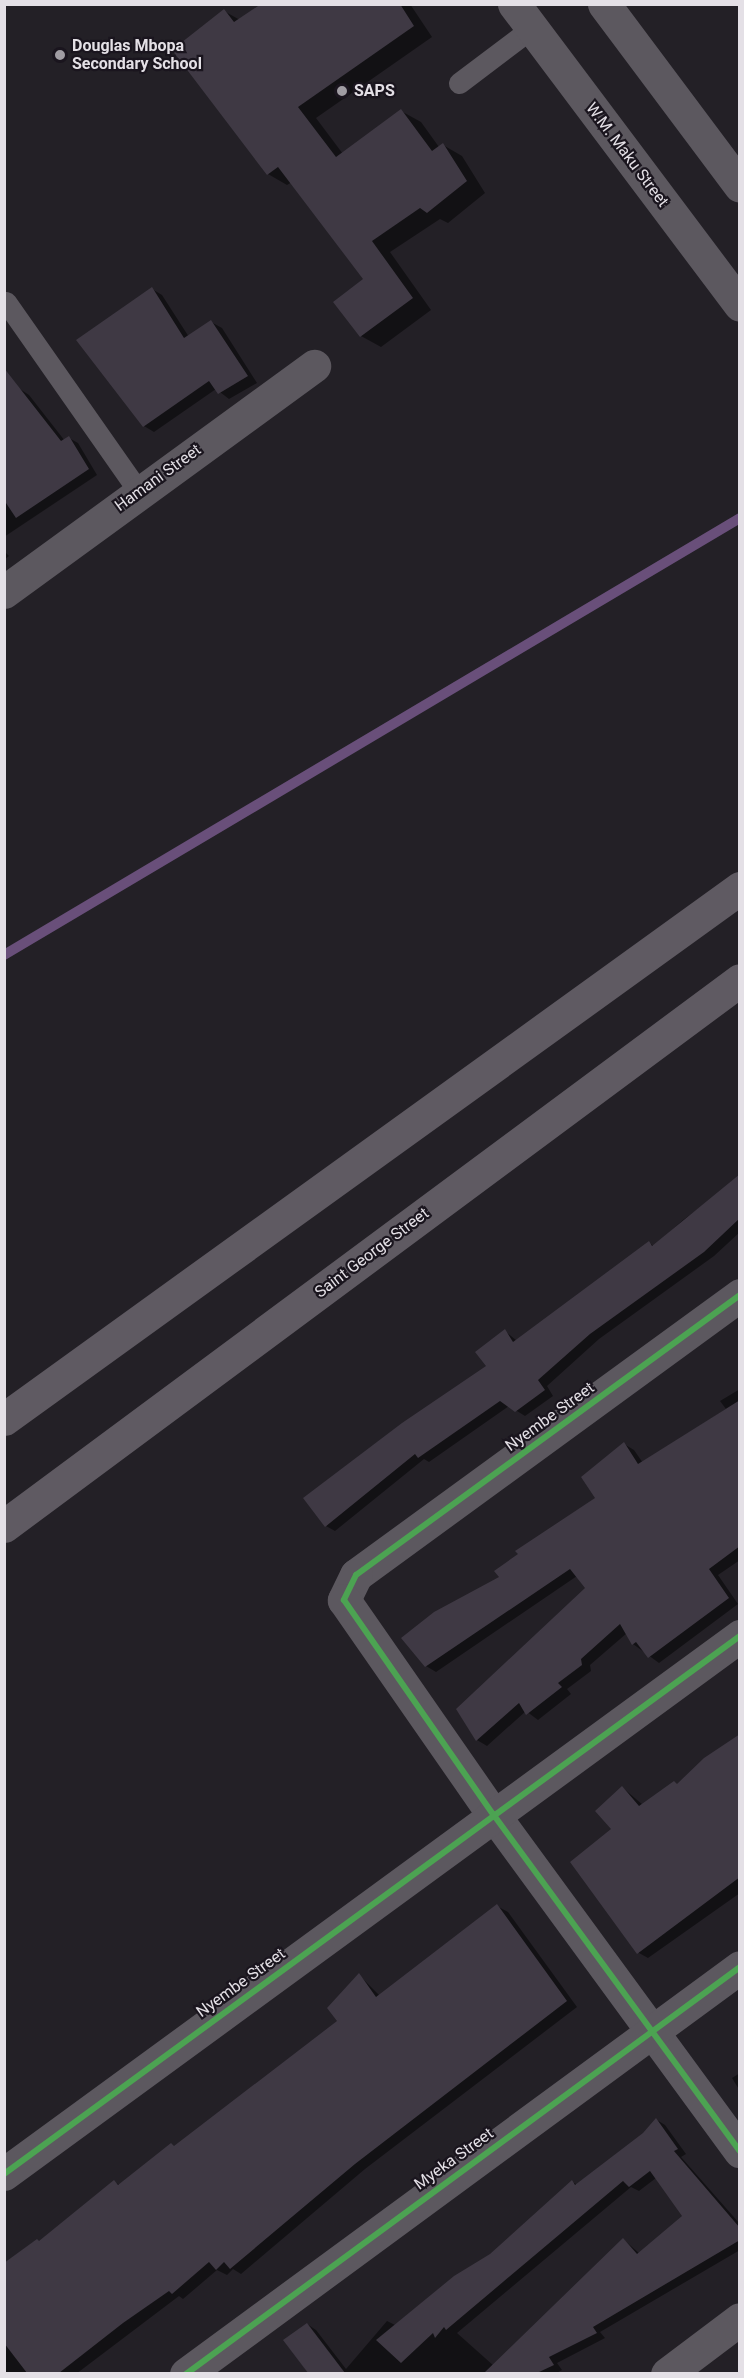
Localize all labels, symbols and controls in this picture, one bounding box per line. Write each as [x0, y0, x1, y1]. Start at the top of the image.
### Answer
place label: Douglas Mbopa Secondary School [72, 36, 202, 74]
marker: Douglas Mbopa Secondary School [53, 48, 67, 62]
place label: SAPS [354, 81, 395, 101]
marker: SAPS [335, 84, 349, 98]
street label: W.M. Maku Street [582, 99, 672, 211]
street label: Hamani Street [111, 440, 205, 516]
street label: Saint George Street [311, 1204, 433, 1302]
street label: Nyembe Street [502, 1378, 598, 1456]
street label: Nyembe Street [193, 1944, 289, 2022]
street label: Myeka Street [411, 2124, 497, 2194]

